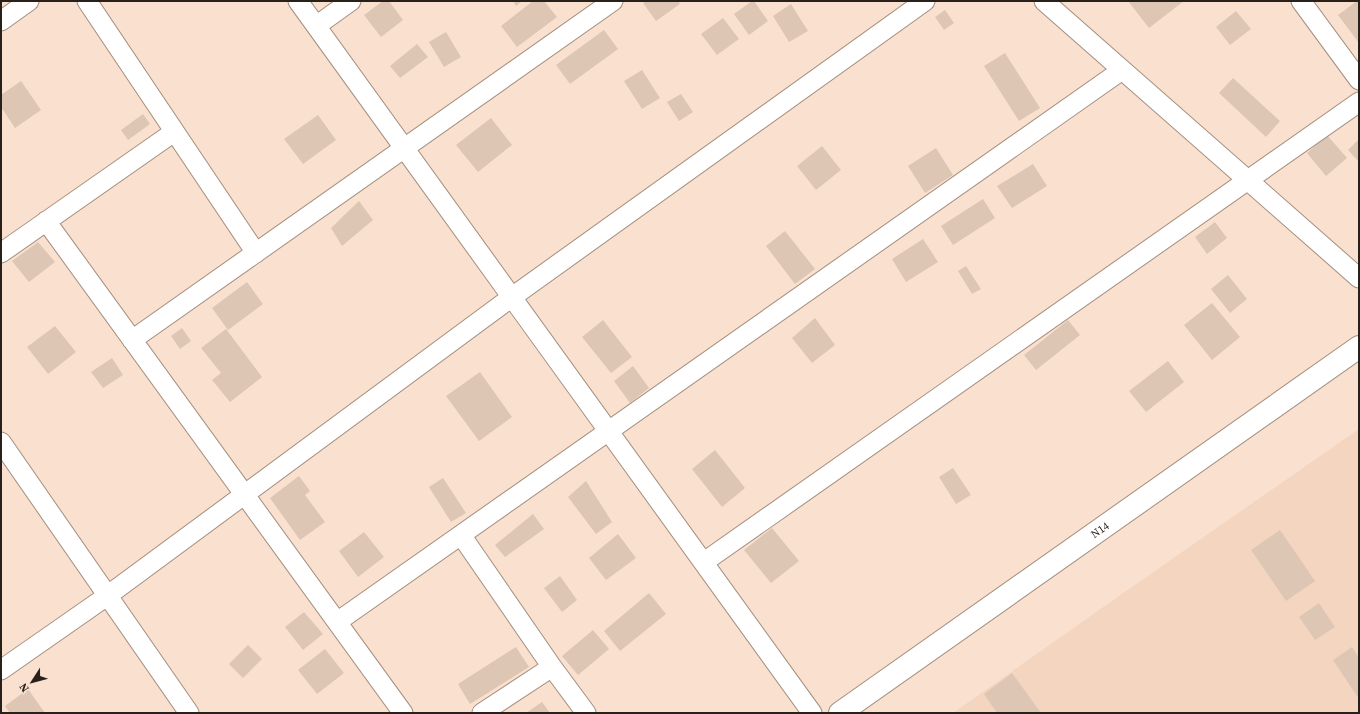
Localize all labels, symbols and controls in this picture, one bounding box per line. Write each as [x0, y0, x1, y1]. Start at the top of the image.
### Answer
street label: N14 [1088, 518, 1112, 541]
north arrow [12, 662, 52, 702]
text: N [16, 680, 33, 695]

